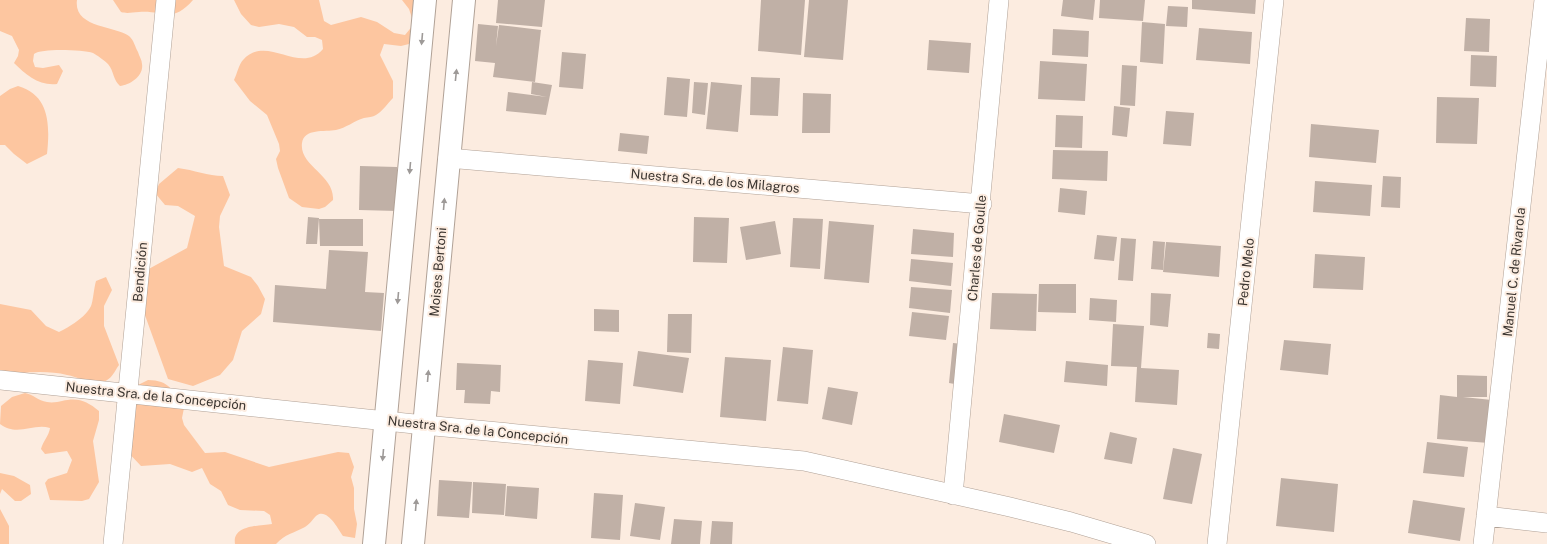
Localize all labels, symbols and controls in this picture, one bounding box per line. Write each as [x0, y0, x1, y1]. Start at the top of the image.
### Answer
one-way arrow [419, 33, 425, 45]
one-way arrow [453, 69, 460, 81]
one-way arrow [406, 162, 413, 174]
street label: Nuestra Sra. de los Milagros [630, 166, 800, 196]
street label: Charles de Goulle [965, 194, 989, 302]
one-way arrow [441, 198, 447, 210]
street label: Manuel C. de Rivarola [1500, 207, 1528, 337]
street label: Moises Bertoni [427, 227, 449, 317]
street label: Pedro Melo [1235, 237, 1257, 307]
street label: Bendición [130, 242, 150, 302]
one-way arrow [394, 292, 401, 304]
one-way arrow [425, 370, 432, 382]
street label: Nuestra Sra. de la Concepción [65, 379, 247, 413]
street label: Nuestra Sra. de la Concepción [387, 413, 569, 447]
one-way arrow [379, 449, 386, 461]
one-way arrow [413, 499, 420, 511]

